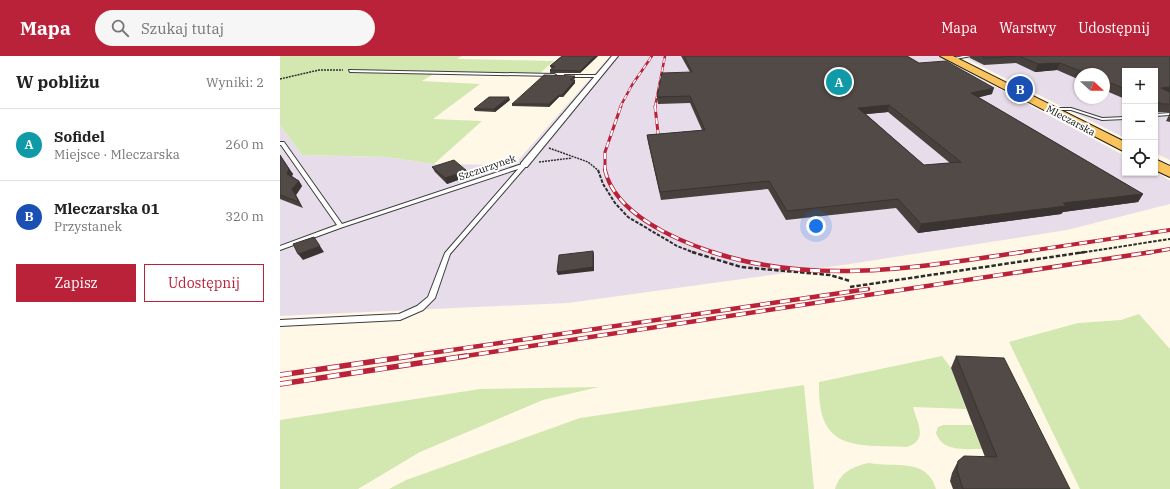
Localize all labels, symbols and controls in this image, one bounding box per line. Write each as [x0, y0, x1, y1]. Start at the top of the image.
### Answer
search box [95, 10, 375, 46]
text: Mapa [20, 16, 71, 40]
icon: search [109, 17, 131, 39]
text: Szukaj tutaj [141, 19, 224, 38]
text: Mapa [941, 19, 977, 37]
text: Warstwy [999, 19, 1056, 37]
text: Udostępnij [1078, 19, 1150, 37]
pin: A [826, 67, 852, 97]
north arrow [1074, 68, 1110, 104]
map controls [1122, 68, 1158, 176]
button: + [1122, 68, 1158, 104]
text: W pobliżu [16, 71, 100, 93]
text: Wyniki: 2 [206, 74, 264, 91]
pin: B [1007, 74, 1033, 104]
street label: Mleczarska [1044, 102, 1098, 139]
button: − [1122, 104, 1158, 140]
text: Sofidel [54, 127, 105, 146]
text: A [24, 136, 34, 153]
text: 260 m [225, 136, 264, 153]
button: locate [1122, 140, 1158, 176]
text: Miejsce · Mleczarska [54, 146, 180, 163]
street label: Szczurzynek [457, 152, 518, 183]
text: Mleczarska 01 [54, 199, 160, 218]
text: B [24, 208, 34, 225]
text: 320 m [225, 208, 264, 225]
your location [806, 216, 826, 236]
text: Przystanek [54, 218, 122, 235]
button: Zapisz [16, 264, 136, 302]
button: Udostępnij [144, 264, 264, 302]

